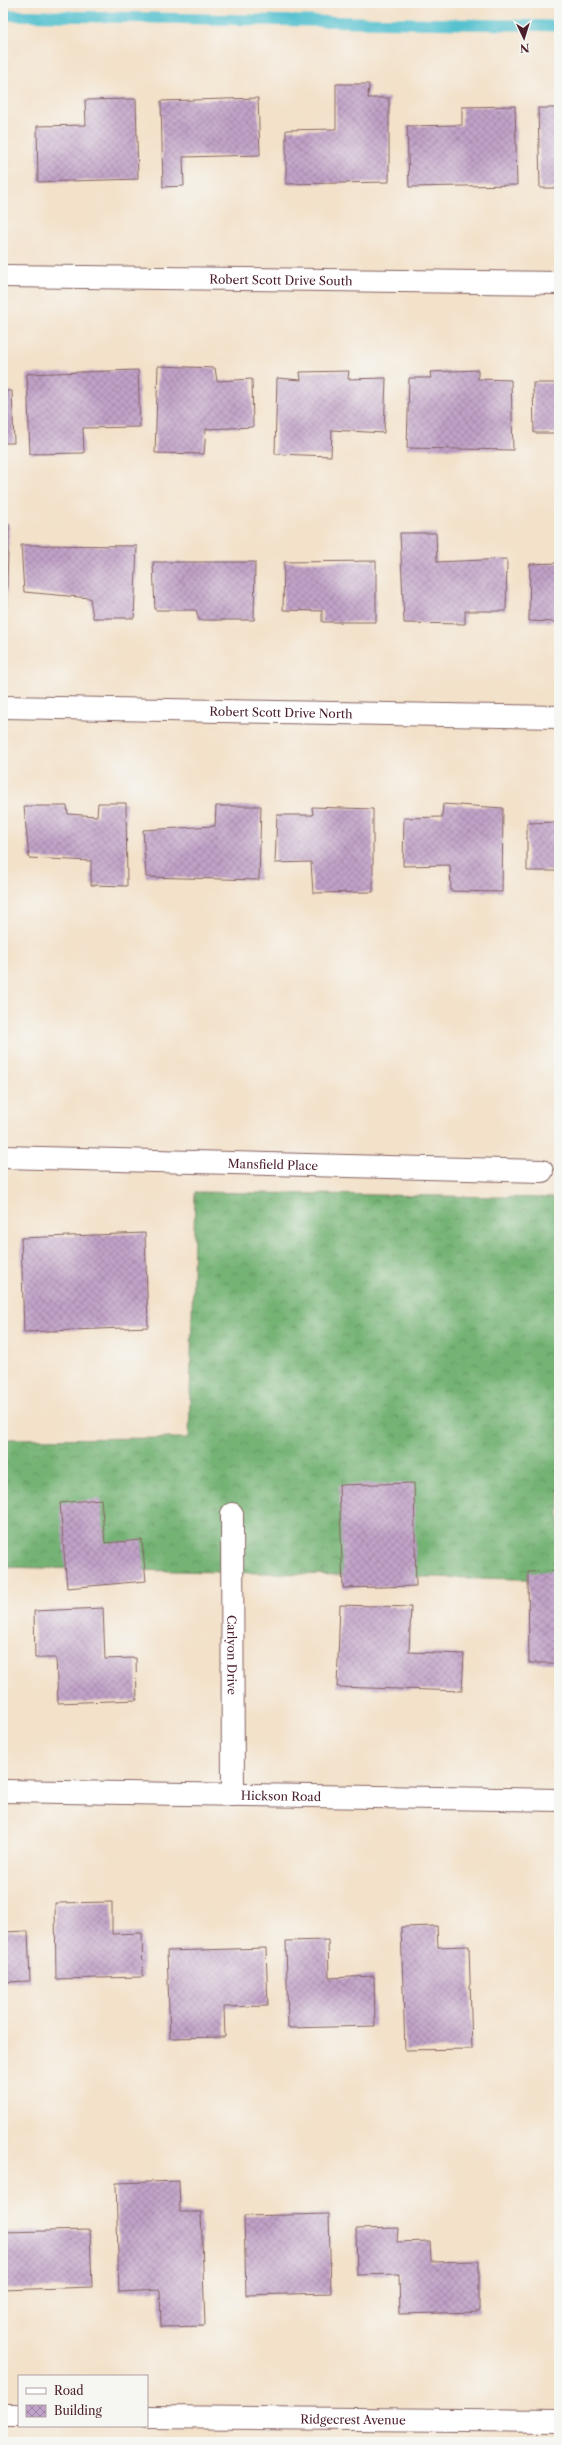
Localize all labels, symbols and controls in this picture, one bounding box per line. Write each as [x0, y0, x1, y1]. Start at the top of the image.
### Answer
north arrow [504, 18, 544, 58]
text: N [519, 41, 530, 55]
street label: Robert Scott Drive South [209, 271, 353, 288]
street label: Robert Scott Drive North [209, 703, 353, 721]
street label: Mansfield Place [228, 1155, 319, 1173]
street label: Carlyon Drive [225, 1615, 240, 1695]
street label: Hickson Road [241, 1787, 322, 1804]
legend [18, 2375, 148, 2427]
text: Road [54, 2383, 84, 2398]
text: Building [54, 2403, 102, 2418]
street label: Ridgecrest Avenue [300, 2411, 406, 2427]

